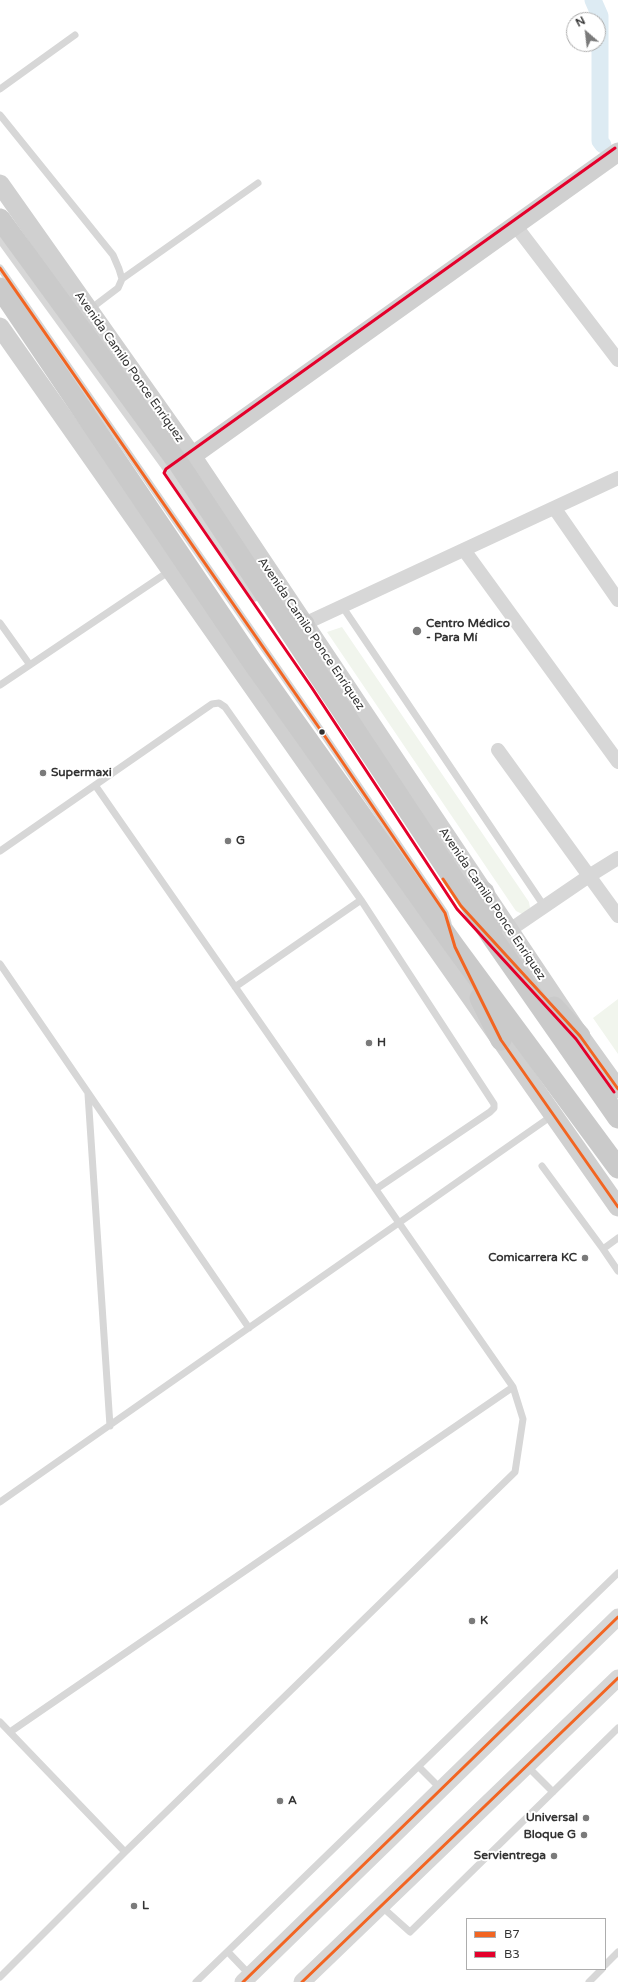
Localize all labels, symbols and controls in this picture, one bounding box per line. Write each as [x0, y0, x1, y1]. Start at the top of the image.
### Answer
north arrow [566, 12, 606, 52]
text: N [574, 14, 588, 30]
street label: Avenida Camilo Ponce Enríquez [71, 289, 187, 445]
street label: Avenida Camilo Ponce Enríquez [255, 555, 367, 713]
place label: Centro Médico - Para Mí [426, 617, 510, 645]
marker: Centro Médico - Para Mí [411, 625, 423, 637]
unlabelled marker [317, 727, 327, 737]
place label: Supermaxi [51, 766, 112, 780]
marker: Supermaxi [38, 768, 48, 778]
street label: Avenida Camilo Ponce Enríquez [436, 825, 548, 983]
place label: G [236, 834, 245, 848]
marker: G [223, 836, 233, 846]
place label: H [377, 1036, 386, 1050]
marker: H [364, 1038, 374, 1048]
place label: Comicarrera KC [488, 1251, 577, 1265]
marker: Comicarrera KC [580, 1253, 590, 1263]
place label: K [480, 1614, 488, 1628]
marker: K [467, 1616, 477, 1626]
place label: A [288, 1794, 297, 1808]
marker: A [275, 1796, 285, 1806]
place label: Universal [526, 1811, 578, 1825]
marker: Universal [581, 1813, 591, 1823]
place label: Bloque G [524, 1828, 576, 1842]
marker: Bloque G [579, 1830, 589, 1840]
place label: Servientrega [474, 1849, 546, 1863]
marker: Servientrega [549, 1851, 559, 1861]
place label: L [142, 1899, 149, 1913]
marker: L [129, 1901, 139, 1911]
legend [466, 1918, 606, 1970]
text: B7 [504, 1927, 520, 1941]
text: B3 [504, 1947, 520, 1961]

